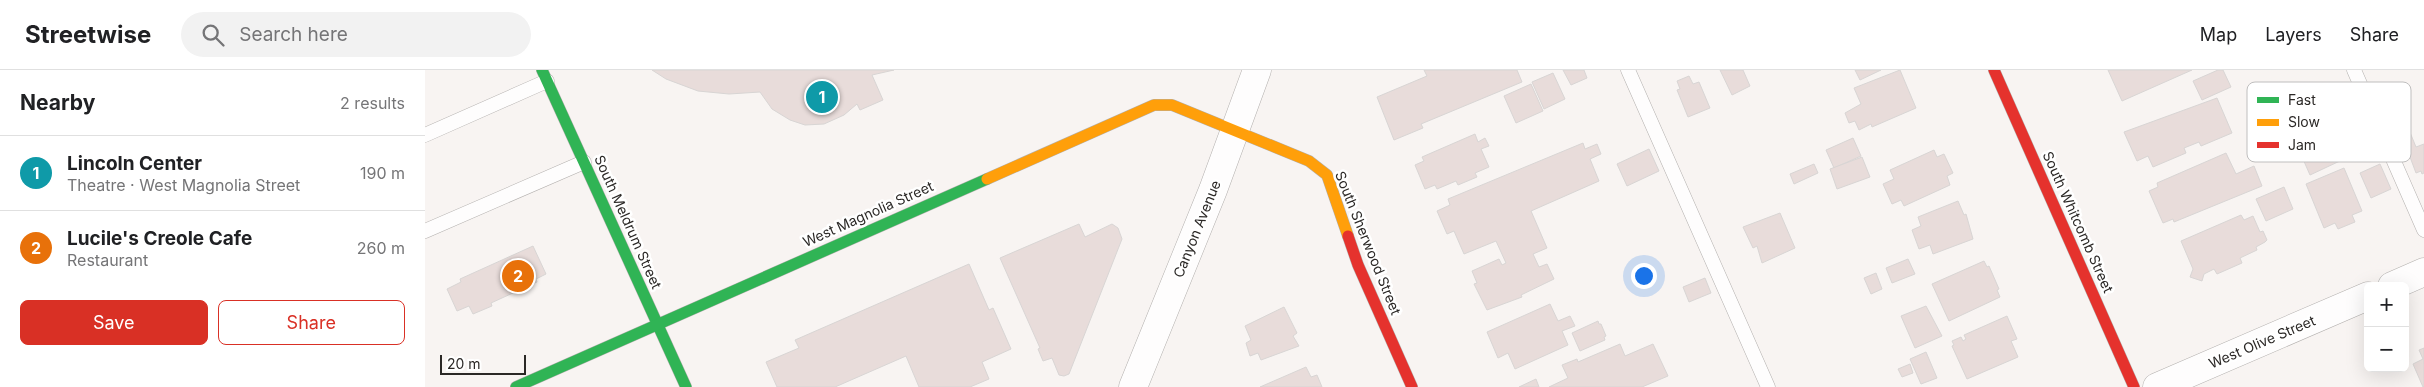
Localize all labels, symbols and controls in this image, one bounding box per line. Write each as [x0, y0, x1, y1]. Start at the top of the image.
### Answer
search box [181, 12, 531, 57]
text: Streetwise [25, 20, 151, 49]
icon: search [199, 21, 227, 49]
text: Search here [239, 23, 348, 46]
text: Map [2200, 24, 2237, 45]
text: Layers [2265, 24, 2322, 45]
text: Share [2350, 24, 2399, 45]
pin: 1 [806, 78, 838, 116]
legend [2247, 82, 2411, 162]
text: Nearby [20, 90, 95, 115]
text: Fast [2288, 91, 2316, 108]
text: 2 results [340, 93, 405, 113]
text: Slow [2288, 113, 2320, 130]
text: Jam [2288, 136, 2316, 153]
street label: South Whitcomb Street [2040, 148, 2118, 296]
text: Lincoln Center [67, 152, 202, 175]
street label: South Meldrum Street [591, 152, 666, 292]
text: 1 [33, 163, 39, 183]
text: 190 m [360, 163, 405, 183]
street label: South Sherwood Street [1332, 169, 1405, 317]
text: Theatre · West Magnolia Street [67, 175, 300, 195]
street label: West Magnolia Street [800, 177, 936, 250]
street label: Canyon Avenue [1169, 178, 1224, 280]
text: Lucile's Creole Cafe [67, 227, 252, 250]
text: 2 [31, 238, 41, 258]
text: 260 m [357, 238, 405, 258]
text: Restaurant [67, 250, 148, 270]
pin: 2 [502, 257, 534, 295]
your location [1631, 263, 1657, 289]
map controls [2364, 282, 2409, 372]
button: + [2364, 282, 2409, 327]
button: Save [20, 300, 208, 345]
button: Share [218, 300, 405, 345]
street label: West Olive Street [2206, 311, 2318, 372]
button: − [2364, 327, 2409, 372]
scale bar [440, 352, 526, 375]
text: 20 m [447, 355, 481, 372]

